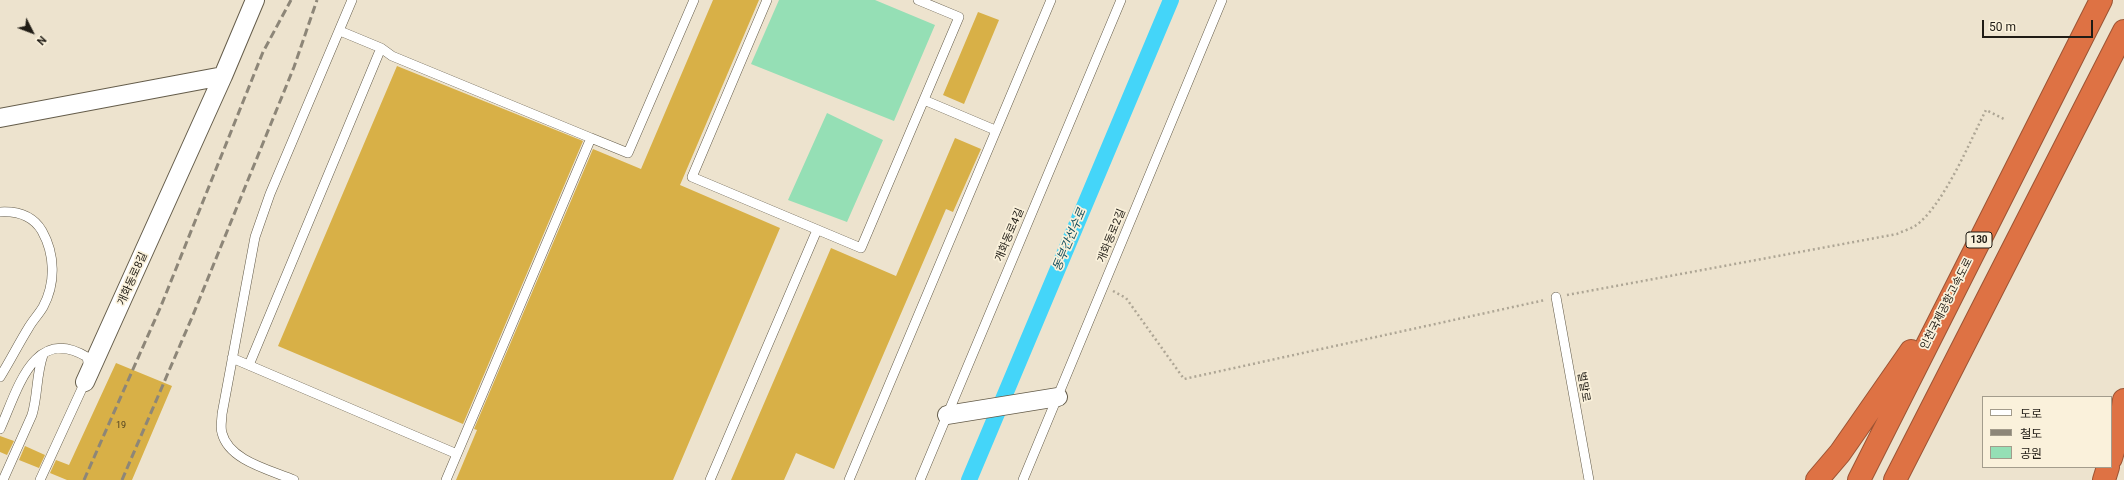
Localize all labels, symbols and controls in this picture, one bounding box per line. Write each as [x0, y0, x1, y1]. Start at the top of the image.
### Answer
north arrow [12, 12, 52, 52]
scale bar [1984, 12, 2095, 38]
text: 50 m [1989, 20, 2016, 34]
text: N [34, 33, 49, 48]
street label: 개화동로4길 [993, 206, 1027, 264]
water label: 동부간선수로 [1050, 207, 1090, 273]
street label: 개화동로2길 [1095, 207, 1129, 265]
road number: 130 [1966, 232, 1992, 248]
street label: 개화동로8길 [115, 250, 151, 308]
street label: 인천국제공항고속도로 [1918, 256, 1976, 352]
street label: 벌말로 [1574, 371, 1592, 403]
legend [1982, 396, 2112, 468]
text: 도로 [2020, 407, 2042, 421]
house number: 19 [116, 421, 126, 431]
text: 철도 [2020, 427, 2042, 441]
text: 공원 [2020, 447, 2042, 461]

